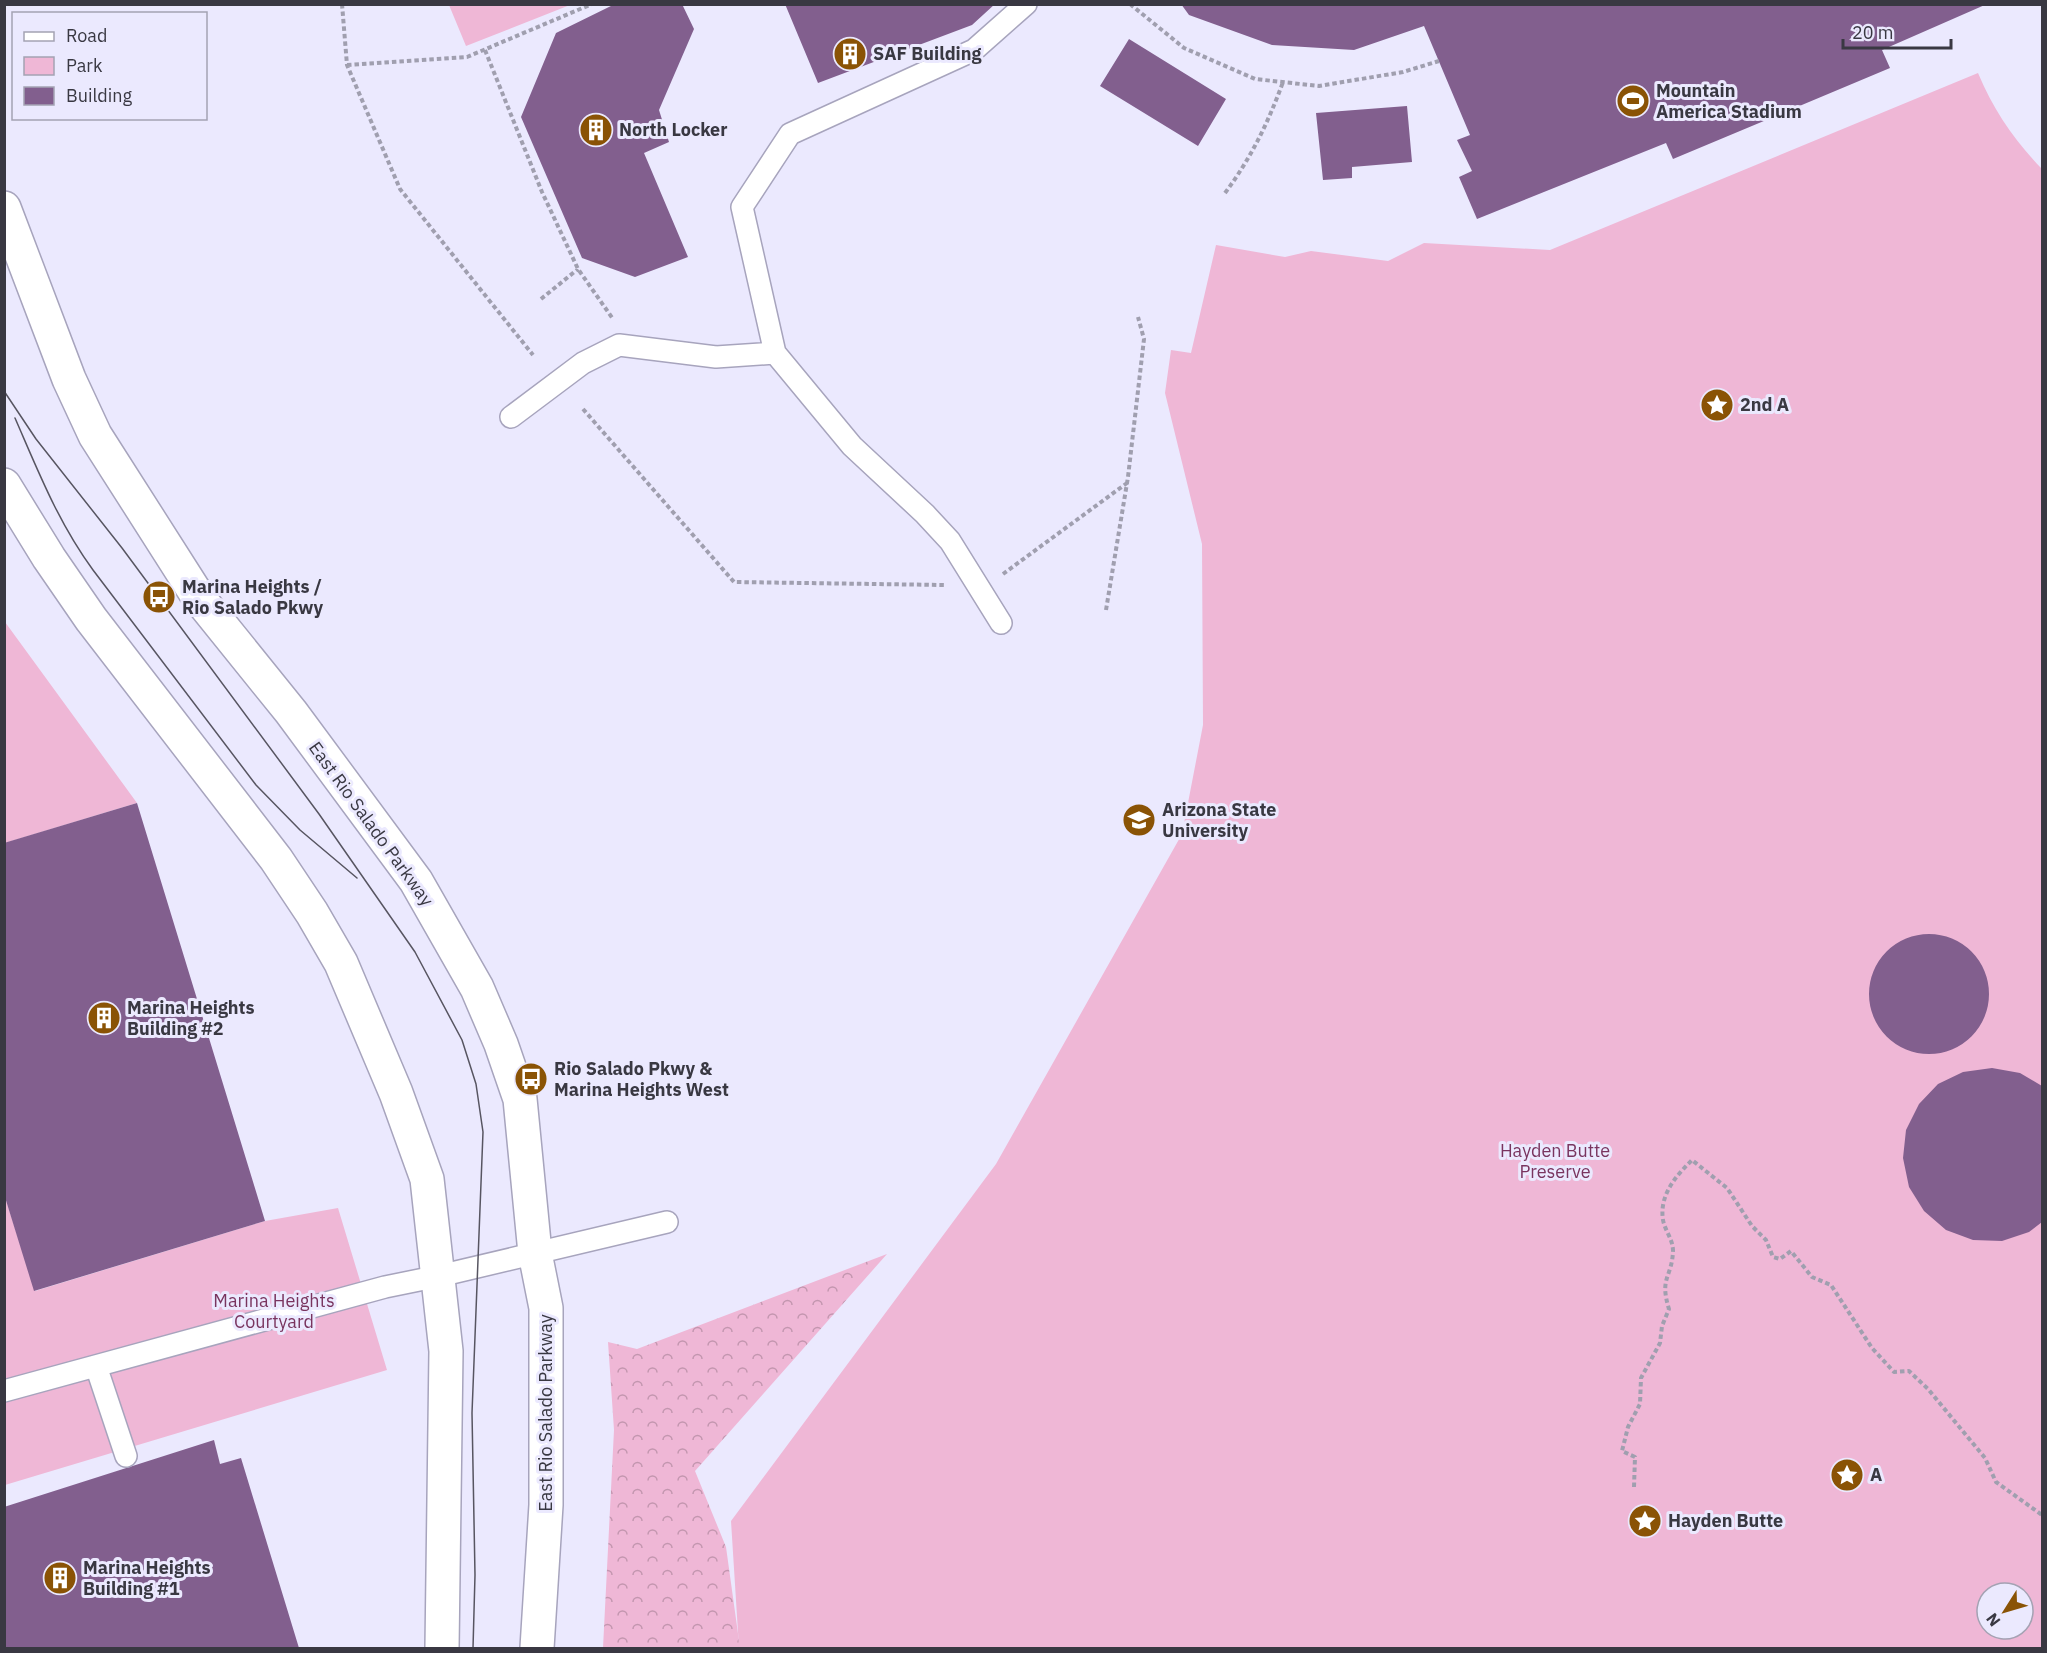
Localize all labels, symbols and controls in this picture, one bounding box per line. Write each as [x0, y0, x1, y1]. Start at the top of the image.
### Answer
legend [12, 12, 207, 120]
scale bar [1843, 12, 1951, 50]
text: 20 m [1852, 21, 1894, 44]
text: Road [66, 24, 107, 47]
building icon: SAF Building [832, 36, 868, 72]
place label: SAF Building [873, 42, 981, 65]
text: Park [66, 54, 103, 77]
place label: Mountain America Stadium [1656, 79, 1802, 123]
sports icon: Mountain America Stadium [1615, 83, 1651, 119]
text: Building [66, 84, 133, 107]
building icon: North Locker [578, 112, 614, 148]
place label: North Locker [619, 118, 728, 141]
place icon: 2nd A [1699, 387, 1735, 423]
place label: 2nd A [1740, 393, 1789, 416]
place label: Marina Heights / Rio Salado Pkwy [182, 575, 323, 619]
bus stop icon: Marina Heights / Rio Salado Pkwy [141, 579, 177, 615]
street label: East Rio Salado Parkway [304, 737, 439, 910]
place label: Arizona State University [1162, 798, 1276, 842]
school or university icon: Arizona State University [1121, 802, 1157, 838]
place label: Marina Heights Building #2 [127, 996, 255, 1040]
building icon: Marina Heights Building #2 [86, 1000, 122, 1036]
place label: Rio Salado Pkwy & Marina Heights West [554, 1057, 729, 1101]
bus stop icon: Rio Salado Pkwy & Marina Heights West [513, 1061, 549, 1097]
park label: Hayden Butte Preserve [1500, 1139, 1610, 1183]
park label: Marina Heights Courtyard [213, 1289, 335, 1333]
street label: East Rio Salado Parkway [534, 1314, 557, 1512]
place icon: A [1829, 1457, 1865, 1493]
place label: A [1870, 1463, 1882, 1486]
place icon: Hayden Butte [1627, 1503, 1663, 1539]
place label: Hayden Butte [1668, 1509, 1783, 1532]
place label: Marina Heights Building #1 [83, 1556, 211, 1600]
building icon: Marina Heights Building #1 [42, 1560, 78, 1596]
north arrow [1975, 1581, 2035, 1641]
text: N [1982, 1609, 2004, 1631]

